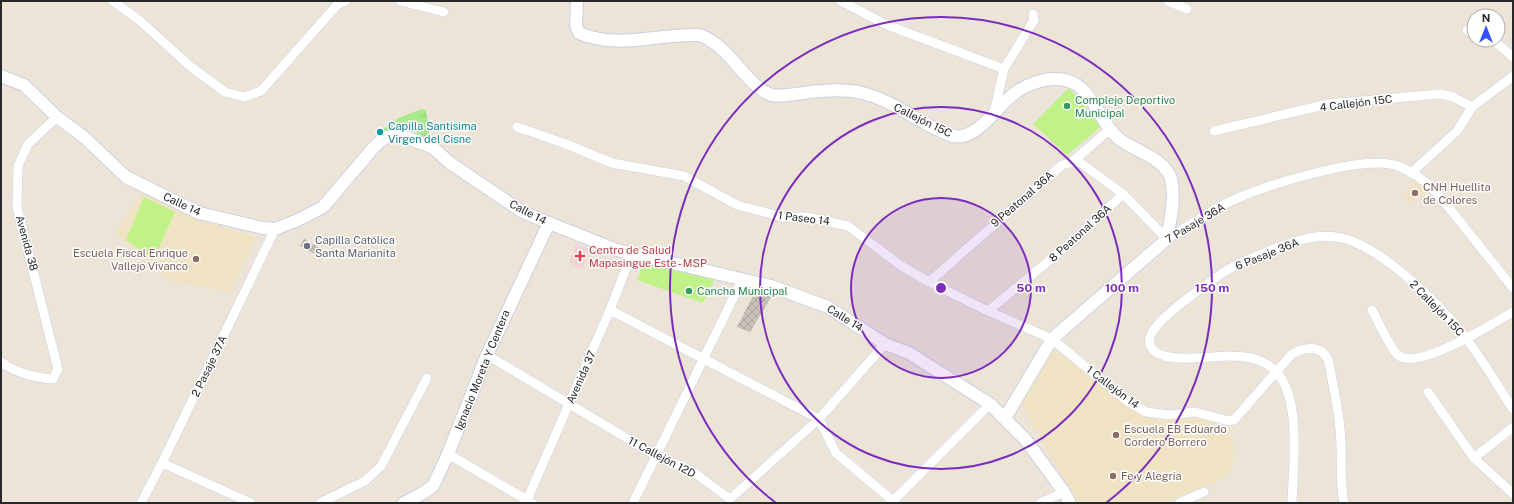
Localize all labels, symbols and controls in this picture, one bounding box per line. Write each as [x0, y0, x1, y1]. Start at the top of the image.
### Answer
north arrow [1466, 8, 1506, 48]
text: N [1482, 12, 1490, 24]
street label: 4 Callejón 15C [1319, 93, 1393, 113]
place label: Complejo Deportivo Municipal [1075, 94, 1175, 119]
street label: Callejón 15C [892, 101, 954, 139]
marker: Complejo Deportivo Municipal [1062, 101, 1072, 111]
place label: Capilla Santisima Virgen del Cisne [388, 120, 477, 145]
marker: Capilla Santisima Virgen del Cisne [375, 127, 385, 137]
street label: 9 Peatonal 36A [988, 169, 1056, 229]
place label: CNH Huellita de Colores [1423, 181, 1491, 206]
marker: CNH Huellita de Colores [1410, 188, 1420, 198]
street label: Calle 14 [161, 190, 203, 218]
street label: Calle 14 [508, 197, 549, 227]
street label: 7 Pasaje 36A [1163, 200, 1227, 245]
street label: 8 Peatonal 36A [1047, 202, 1114, 264]
street label: 1 Paseo 14 [777, 209, 831, 227]
street label: Avenida 38 [14, 214, 40, 272]
place label: Capilla Católica Santa Marianita [315, 234, 396, 259]
street label: 6 Pasaje 36A [1234, 236, 1301, 272]
marker: Capilla Católica Santa Marianita [302, 241, 312, 251]
place label: Centro de Salud Mapasingue Este - MSP [589, 244, 707, 269]
place label: Escuela Fiscal Enrique Vallejo Vivanco [73, 247, 188, 272]
marker: Centro de Salud Mapasingue Este - MSP [574, 250, 586, 262]
marker: Escuela Fiscal Enrique Vallejo Vivanco [191, 254, 201, 264]
street label: 2 Callejón 15C [1408, 278, 1466, 338]
centre of rings [934, 281, 948, 295]
text: 50 m [1016, 281, 1046, 295]
text: 100 m [1105, 281, 1139, 295]
text: 150 m [1195, 281, 1229, 295]
place label: Cancha Municipal [697, 285, 788, 297]
marker: Cancha Municipal [684, 286, 694, 296]
street label: Calle 14 [825, 302, 865, 334]
street label: Ignacio Moreta Y Centera [452, 308, 512, 432]
street label: 2 Pasaje 37A [189, 333, 229, 399]
street label: Avenida 37 [564, 348, 598, 405]
street label: 1 Callejón 14 [1084, 363, 1142, 411]
place label: Escuela EB Eduardo Cordero Borrero [1124, 423, 1227, 448]
marker: Escuela EB Eduardo Cordero Borrero [1111, 430, 1121, 440]
street label: 11 Callejón 12D [626, 434, 698, 480]
place label: Fe y Alegria [1121, 470, 1182, 482]
marker: Fe y Alegria [1108, 471, 1118, 481]

